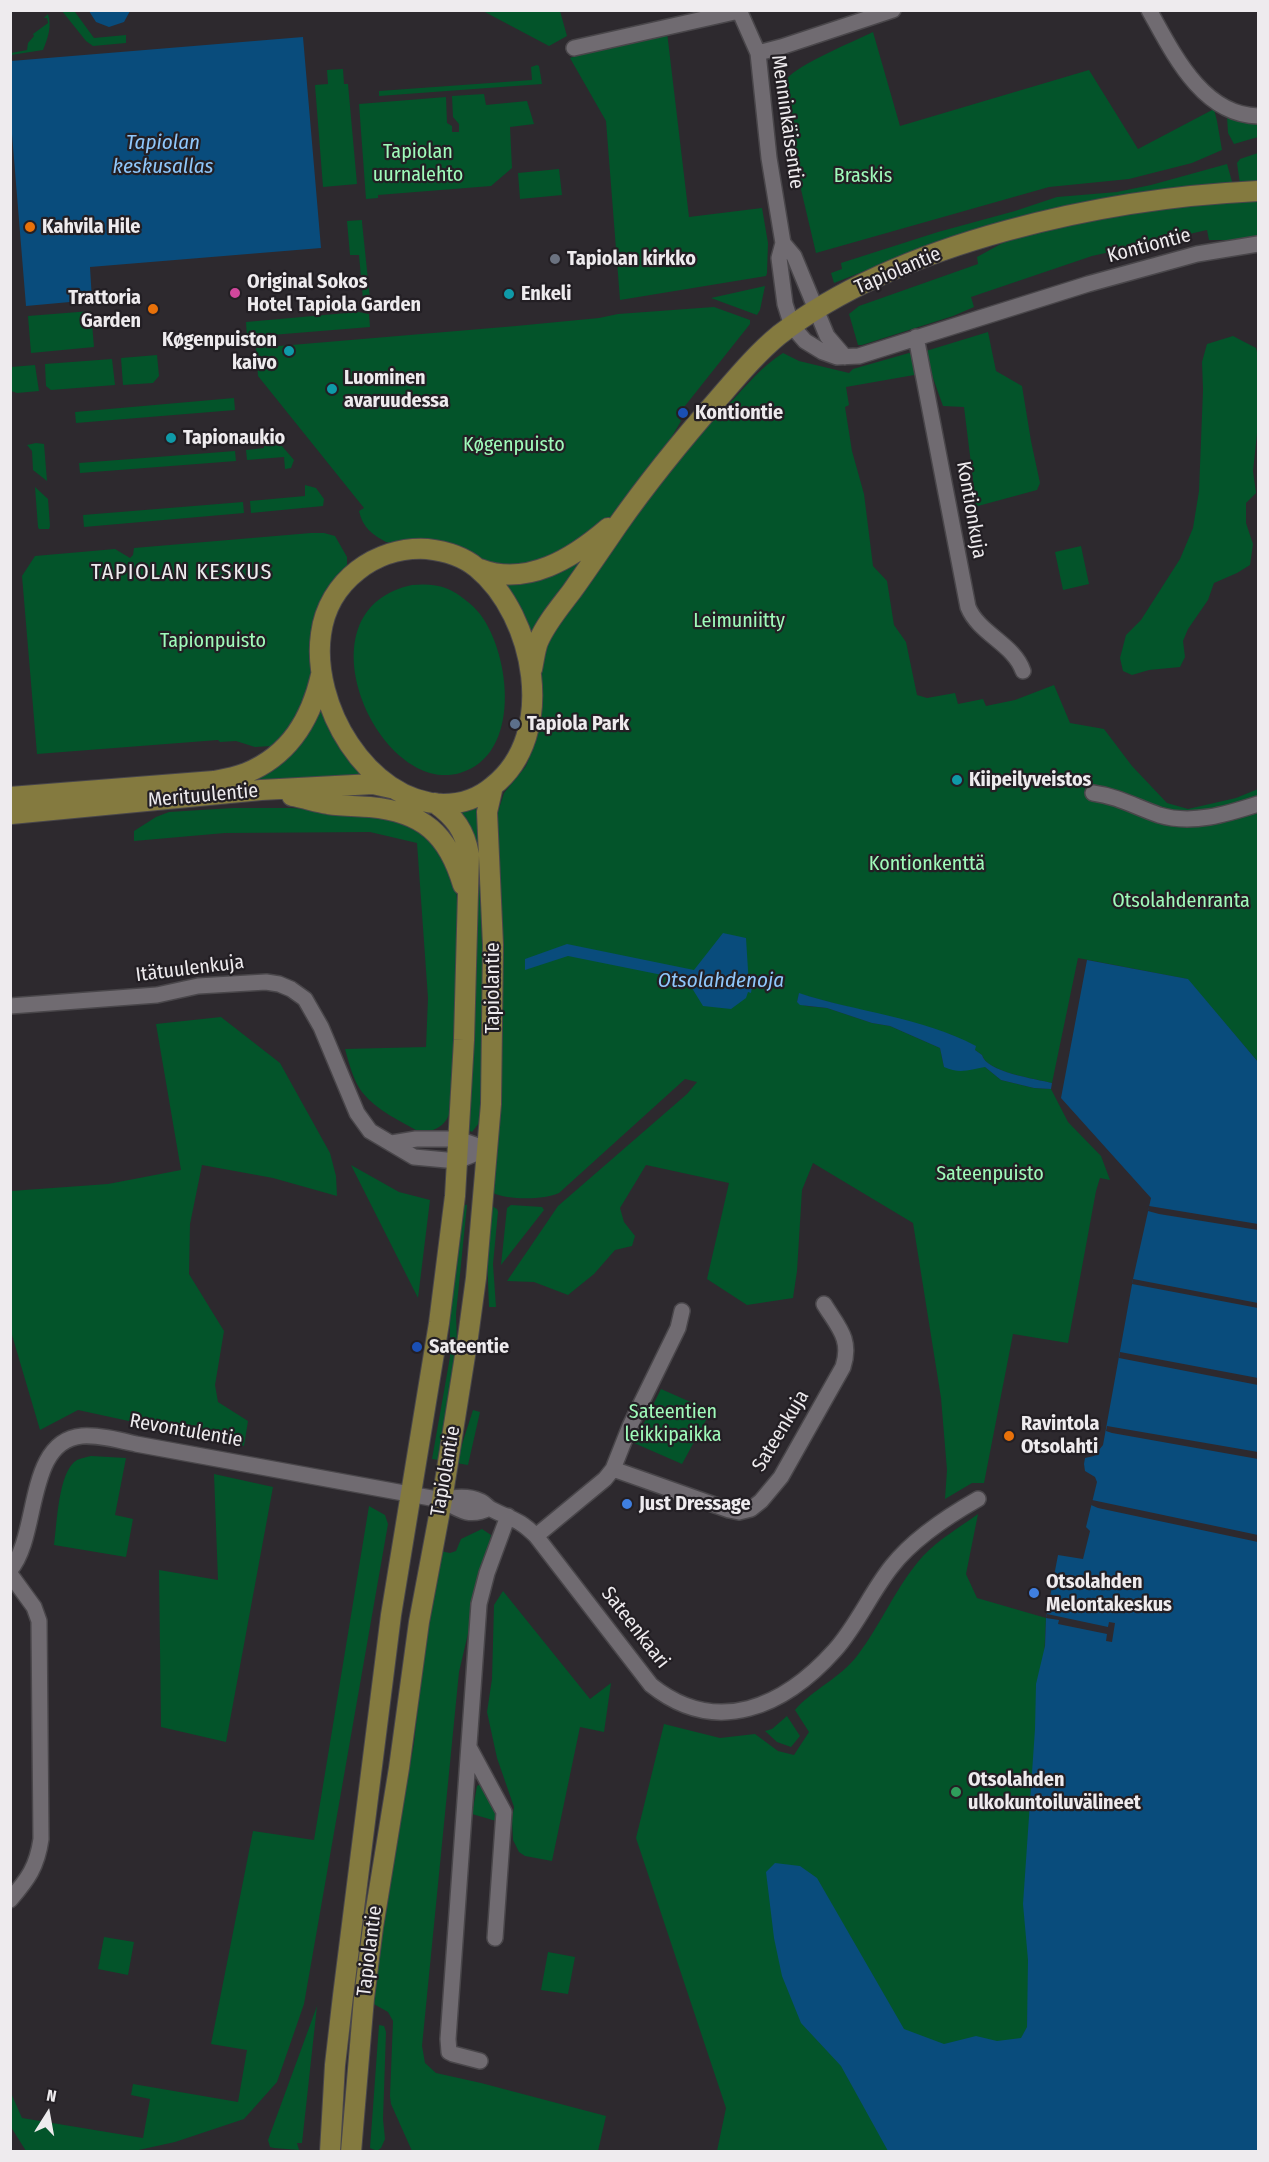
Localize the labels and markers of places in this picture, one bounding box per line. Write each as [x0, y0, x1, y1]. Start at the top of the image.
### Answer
place label: Kahvila Hile [42, 215, 140, 239]
marker: Kahvila Hile [23, 220, 37, 234]
place label: Tapiolan kirkko [567, 247, 696, 271]
marker: Tapiolan kirkko [548, 252, 562, 266]
place label: Original Sokos Hotel Tapiola Garden [247, 270, 421, 317]
place label: Enkeli [521, 282, 571, 306]
place label: Trattoria Garden [68, 286, 141, 333]
marker: Original Sokos Hotel Tapiola Garden [228, 286, 242, 300]
marker: Enkeli [502, 287, 516, 301]
marker: Trattoria Garden [146, 302, 160, 316]
place label: Køgenpuiston kaivo [162, 328, 277, 375]
marker: Køgenpuiston kaivo [282, 344, 296, 358]
place label: Luominen avaruudessa [344, 366, 449, 413]
marker: Luominen avaruudessa [325, 382, 339, 396]
place label: Kontiontie [695, 401, 783, 425]
marker: Kontiontie [676, 406, 690, 420]
place label: Tapionaukio [183, 426, 285, 450]
marker: Tapionaukio [164, 431, 178, 445]
place label: Tapiola Park [527, 712, 629, 736]
marker: Tapiola Park [508, 717, 522, 731]
place label: Kiipeilyveistos [969, 768, 1091, 792]
marker: Kiipeilyveistos [950, 773, 964, 787]
place label: Sateentie [429, 1335, 509, 1359]
marker: Sateentie [410, 1340, 424, 1354]
place label: Ravintola Otsolahti [1021, 1412, 1099, 1459]
marker: Ravintola Otsolahti [1002, 1429, 1016, 1443]
place label: Just Dressage [639, 1492, 751, 1516]
marker: Just Dressage [620, 1497, 634, 1511]
place label: Otsolahden Melontakeskus [1046, 1570, 1172, 1617]
marker: Otsolahden Melontakeskus [1027, 1586, 1041, 1600]
place label: Otsolahden ulkokuntoiluvälineet [968, 1768, 1141, 1815]
marker: Otsolahden ulkokuntoiluvälineet [949, 1785, 963, 1799]

